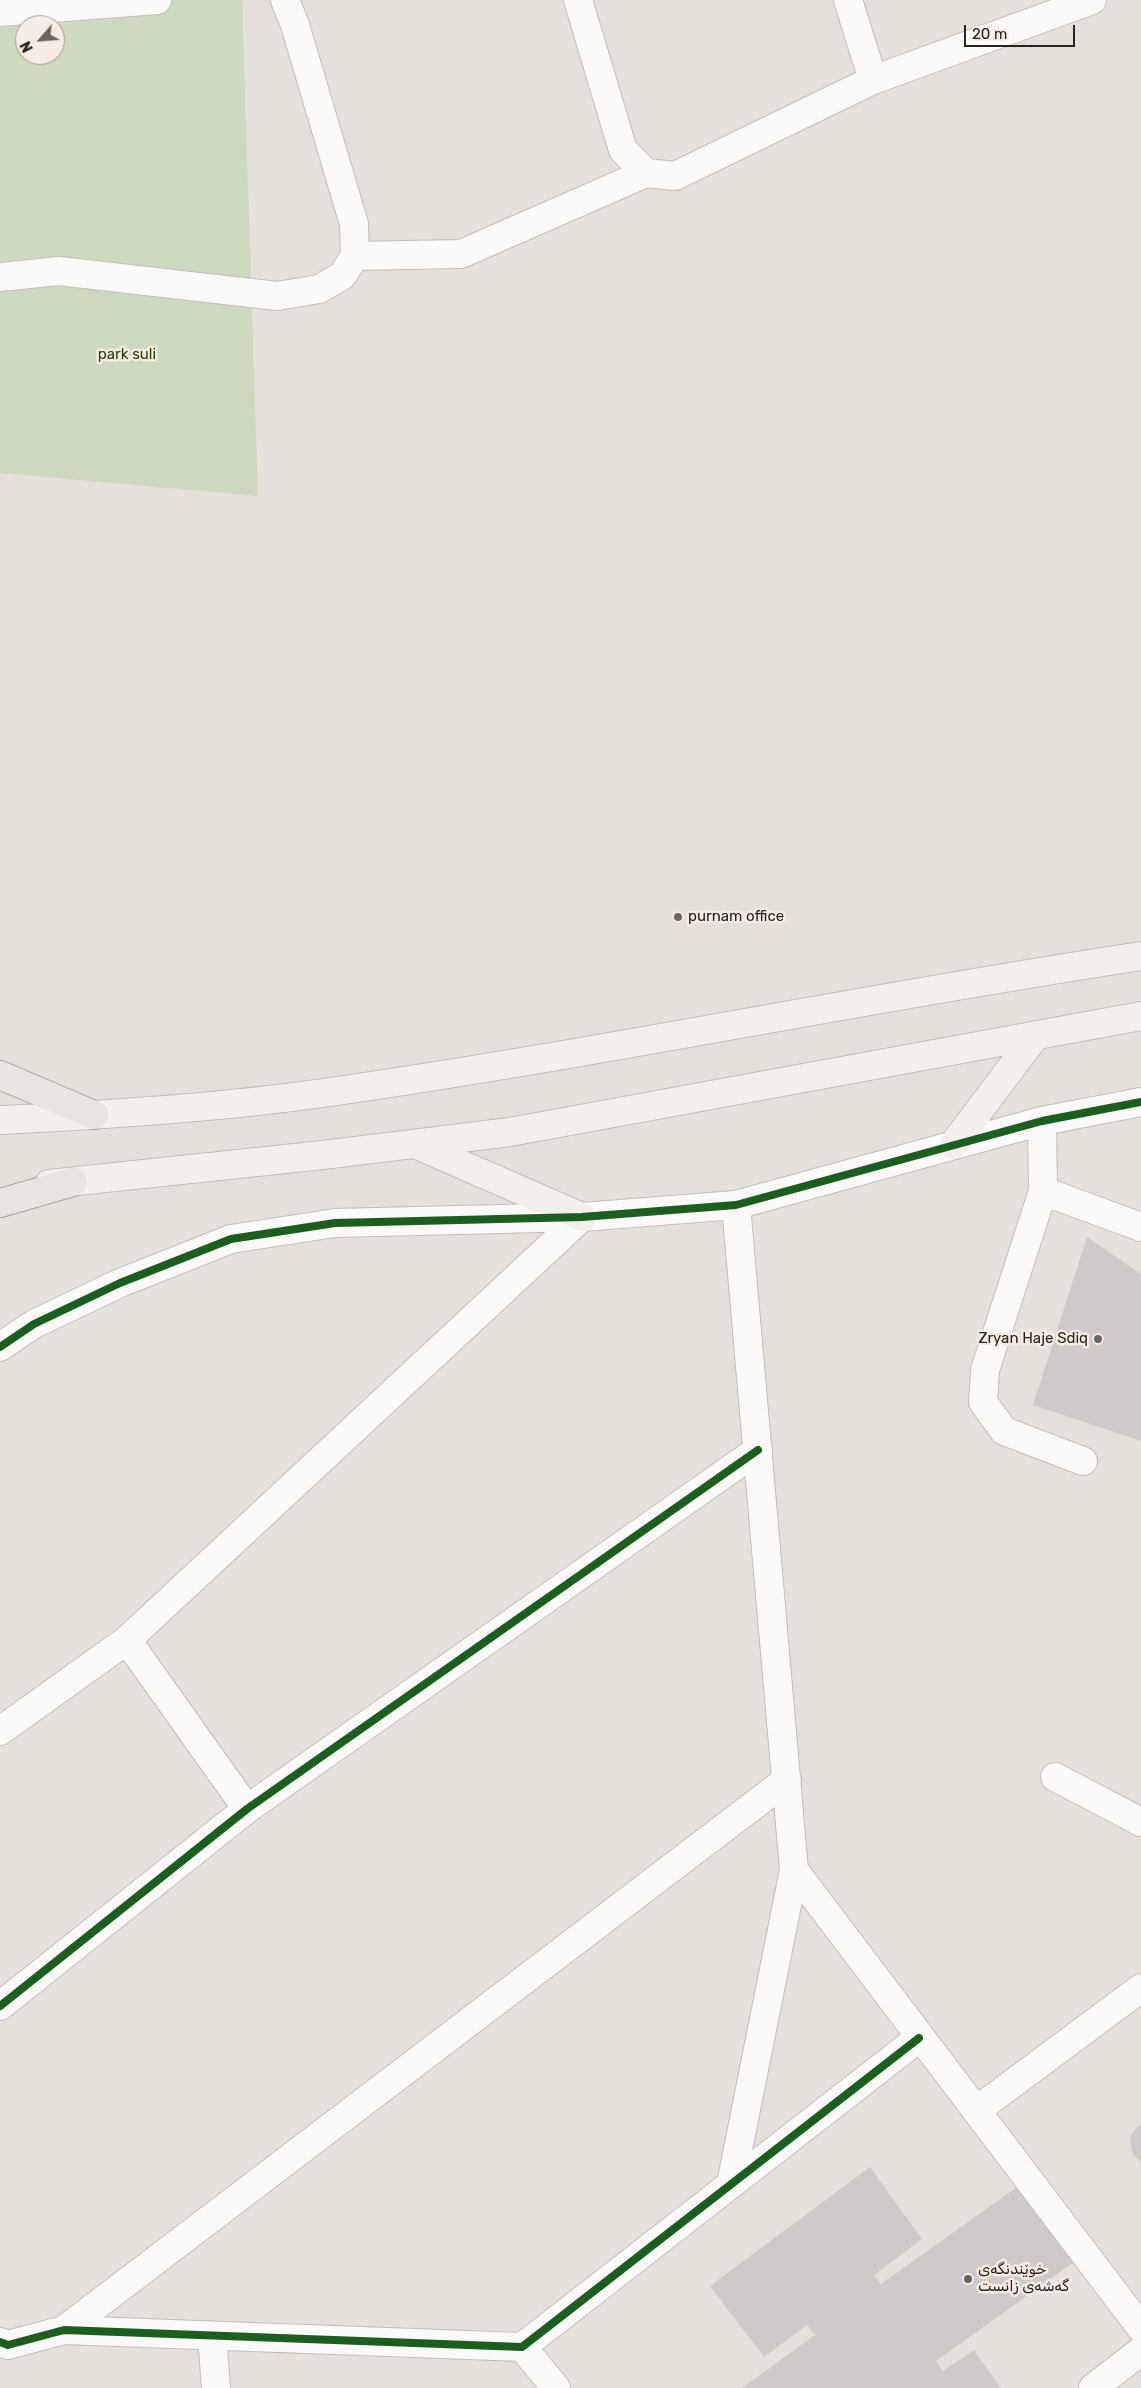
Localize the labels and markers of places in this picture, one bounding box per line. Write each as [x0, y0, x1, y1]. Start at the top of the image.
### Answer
place label: purnam office [688, 908, 784, 926]
marker: purnam office [672, 911, 684, 923]
place label: Zryan Haje Sdiq [978, 1330, 1088, 1348]
marker: Zryan Haje Sdiq [1092, 1333, 1104, 1345]
place label: خوێندنگەی گەشەی زانست [978, 2261, 1069, 2296]
marker: خوێندنگەی گەشەی زانست [962, 2273, 974, 2285]

